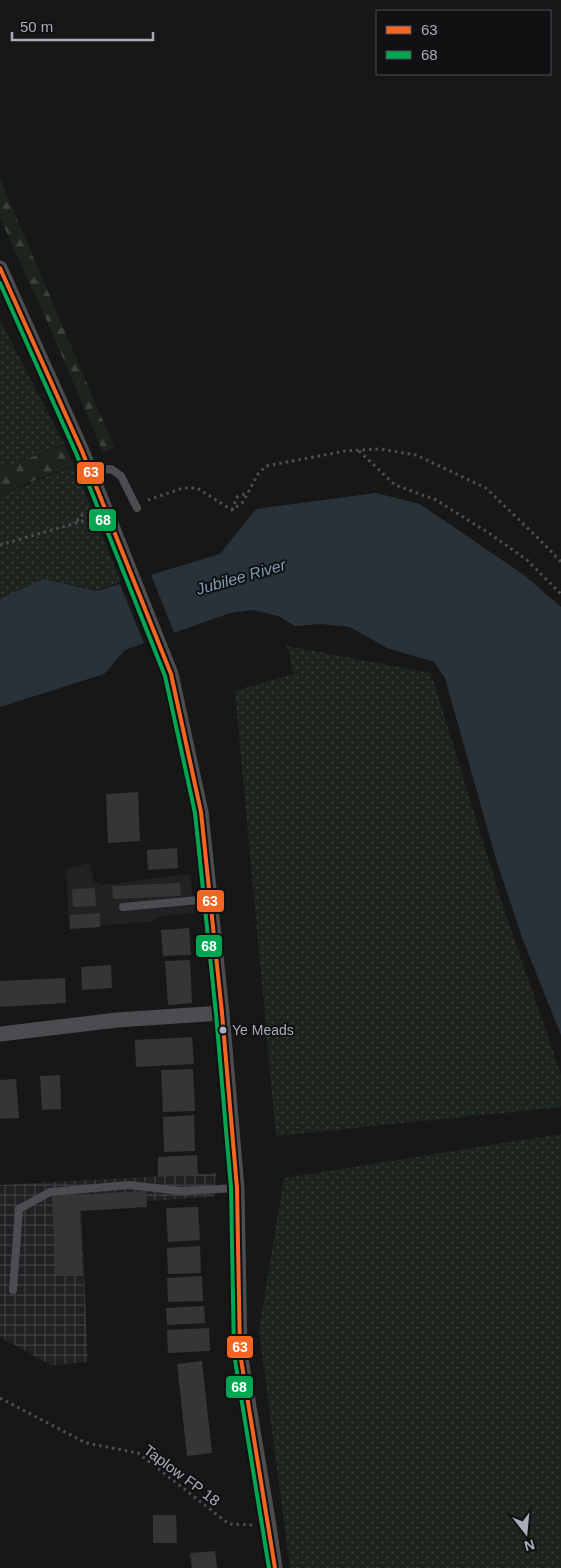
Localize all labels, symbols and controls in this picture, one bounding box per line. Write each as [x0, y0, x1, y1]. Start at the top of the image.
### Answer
scale bar [12, 10, 154, 42]
legend [376, 10, 551, 75]
text: 50 m [20, 18, 53, 35]
text: 63 [421, 21, 438, 38]
text: 68 [421, 46, 438, 63]
line badge: 63 [76, 461, 105, 485]
text: 63 [83, 464, 99, 480]
line badge: 68 [88, 508, 117, 532]
text: 68 [95, 512, 111, 528]
water label: Jubilee River [193, 556, 288, 598]
line badge: 63 [196, 889, 225, 913]
text: 63 [202, 893, 218, 909]
line badge: 68 [195, 934, 223, 958]
text: 68 [201, 938, 217, 954]
place label: Ye Meads [232, 1022, 294, 1038]
marker: Ye Meads [218, 1025, 228, 1035]
line badge: 63 [226, 1335, 254, 1359]
text: 63 [232, 1339, 248, 1355]
line badge: 68 [225, 1375, 254, 1399]
text: 68 [231, 1379, 247, 1395]
street label: Taplow FP 18 [141, 1441, 223, 1509]
north arrow [501, 1508, 551, 1558]
text: N [523, 1536, 537, 1555]

